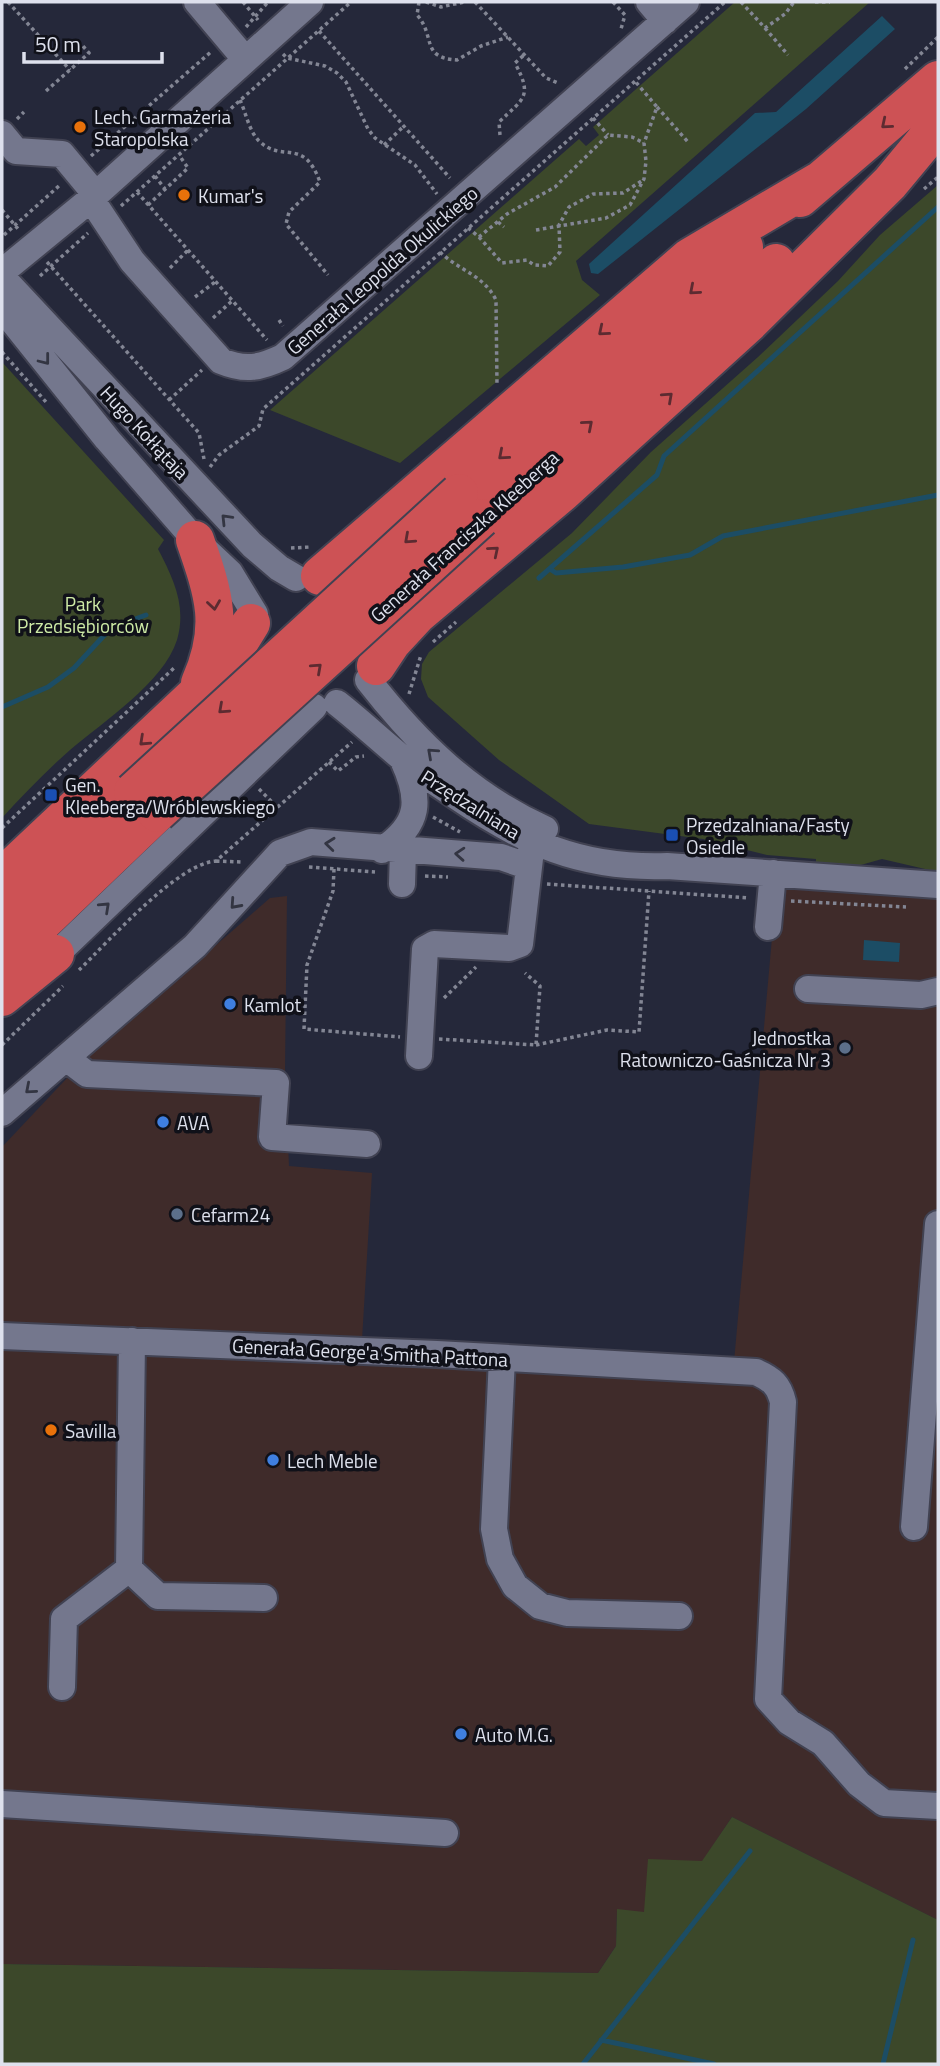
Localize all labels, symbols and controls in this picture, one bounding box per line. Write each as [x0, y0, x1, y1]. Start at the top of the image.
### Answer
scale bar [24, 21, 163, 65]
text: 50 m [35, 28, 81, 60]
place label: Lech. Garmażeria Staropolska [94, 102, 231, 153]
one-way arrow [882, 116, 895, 128]
marker: Lech. Garmażeria Staropolska [72, 119, 88, 135]
street label: Generała Leopolda Okulickiego [280, 179, 484, 361]
place label: Kumar's [198, 181, 263, 210]
marker: Kumar's [176, 187, 192, 203]
one-way arrow [689, 282, 702, 294]
one-way arrow [598, 323, 611, 335]
one-way arrow [36, 353, 49, 365]
street label: Hugo Kołłątaja [94, 379, 196, 486]
one-way arrow [660, 393, 673, 405]
one-way arrow [580, 421, 593, 433]
street label: Generała Franciszka Kleeberga [363, 443, 565, 629]
one-way arrow [498, 447, 511, 459]
one-way arrow [222, 514, 235, 527]
one-way arrow [404, 530, 417, 543]
one-way arrow [486, 546, 498, 559]
park label: Park Przedsiębiorców [17, 589, 149, 640]
one-way arrow [206, 599, 221, 611]
one-way arrow [308, 664, 321, 676]
one-way arrow [218, 701, 231, 713]
one-way arrow [139, 732, 152, 745]
one-way arrow [427, 749, 440, 762]
street label: Przędzalniana [416, 762, 527, 846]
place label: Gen. Kleeberga/Wróblewskiego [65, 770, 275, 821]
marker: Gen. Kleeberga/Wróblewskiego [43, 787, 59, 803]
place label: Przędzalniana/Fasty Osiedle [686, 810, 850, 861]
marker: Przędzalniana/Fasty Osiedle [664, 827, 680, 843]
one-way arrow [325, 837, 336, 852]
one-way arrow [454, 847, 465, 862]
one-way arrow [231, 896, 243, 909]
one-way arrow [97, 903, 110, 915]
place label: Kamlot [244, 990, 302, 1019]
marker: Kamlot [222, 996, 238, 1012]
place label: Jednostka Ratowniczo-Gaśnicza Nr 3 [620, 1023, 831, 1074]
marker: Jednostka Ratowniczo-Gaśnicza Nr 3 [837, 1040, 853, 1056]
one-way arrow [25, 1081, 38, 1093]
place label: AVA [177, 1108, 210, 1137]
marker: AVA [155, 1114, 171, 1130]
place label: Cefarm24 [191, 1200, 270, 1229]
marker: Cefarm24 [169, 1206, 185, 1222]
street label: Generała George'a Smitha Pattona [231, 1330, 509, 1374]
place label: Savilla [65, 1416, 117, 1445]
marker: Savilla [43, 1422, 59, 1438]
place label: Lech Meble [287, 1446, 378, 1475]
marker: Lech Meble [265, 1452, 281, 1468]
place label: Auto M.G. [475, 1720, 553, 1749]
marker: Auto M.G. [453, 1726, 469, 1742]

